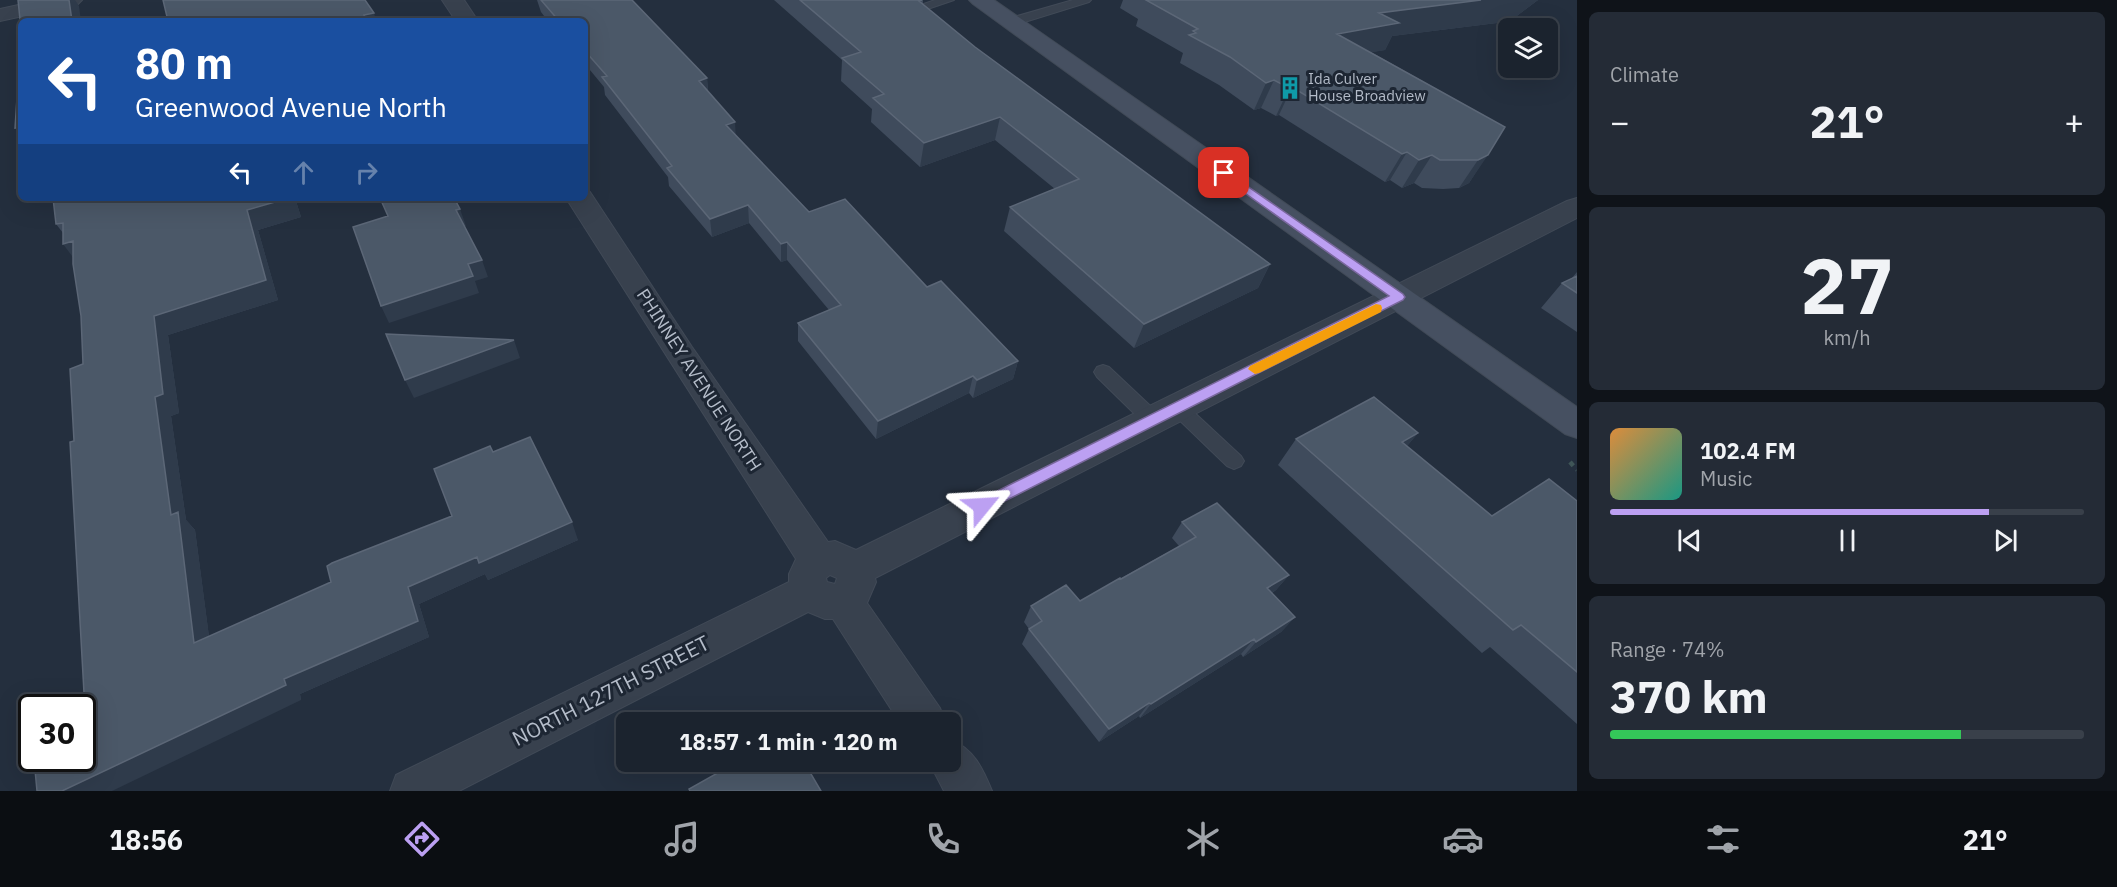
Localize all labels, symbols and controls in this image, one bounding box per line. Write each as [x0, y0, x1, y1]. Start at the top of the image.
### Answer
map controls [1498, 18, 1558, 78]
button: layers [1498, 18, 1558, 78]
text: 80 m [135, 36, 233, 91]
icon: left [36, 42, 114, 120]
text: Climate [1610, 61, 1679, 88]
place label: Ida Culver House Broadview [1308, 69, 1426, 105]
building icon: Ida Culver House Broadview [1277, 75, 1303, 101]
text: Greenwood Avenue North [135, 89, 447, 124]
text: 21° [1809, 92, 1885, 150]
text: − [1610, 100, 1630, 143]
text: + [2064, 100, 2084, 143]
pin [1198, 147, 1249, 198]
icon: left [224, 156, 257, 189]
icon: ahead [287, 156, 320, 189]
icon: right [350, 156, 383, 189]
icon: arrive [1207, 156, 1240, 189]
text: 27 [1800, 234, 1894, 335]
street label: PHINNEY AVENUE NORTH [632, 284, 767, 475]
text: km/h [1823, 324, 1871, 351]
text: 102.4 FM [1700, 436, 1796, 465]
text: Music [1700, 465, 1752, 492]
position arrow [950, 474, 1014, 538]
icon: previous [1673, 524, 1706, 557]
icon: pause [1831, 524, 1864, 557]
icon: next [1989, 524, 2022, 557]
street label: NORTH 127TH STREET [507, 628, 714, 752]
text: Range · 74% [1610, 636, 1725, 663]
text: 370 km [1610, 667, 1768, 725]
speed limit sign: 30 [18, 694, 96, 772]
text: 18:57 · 1 min · 120 m [679, 727, 898, 756]
icon: directions [401, 818, 443, 860]
icon: music [661, 818, 703, 860]
icon: phone [922, 818, 964, 860]
icon: climate [1182, 818, 1224, 860]
icon: car [1442, 818, 1484, 860]
icon: filters [1702, 818, 1744, 860]
text: 18:56 [109, 822, 183, 857]
text: 21° [1963, 822, 2008, 857]

